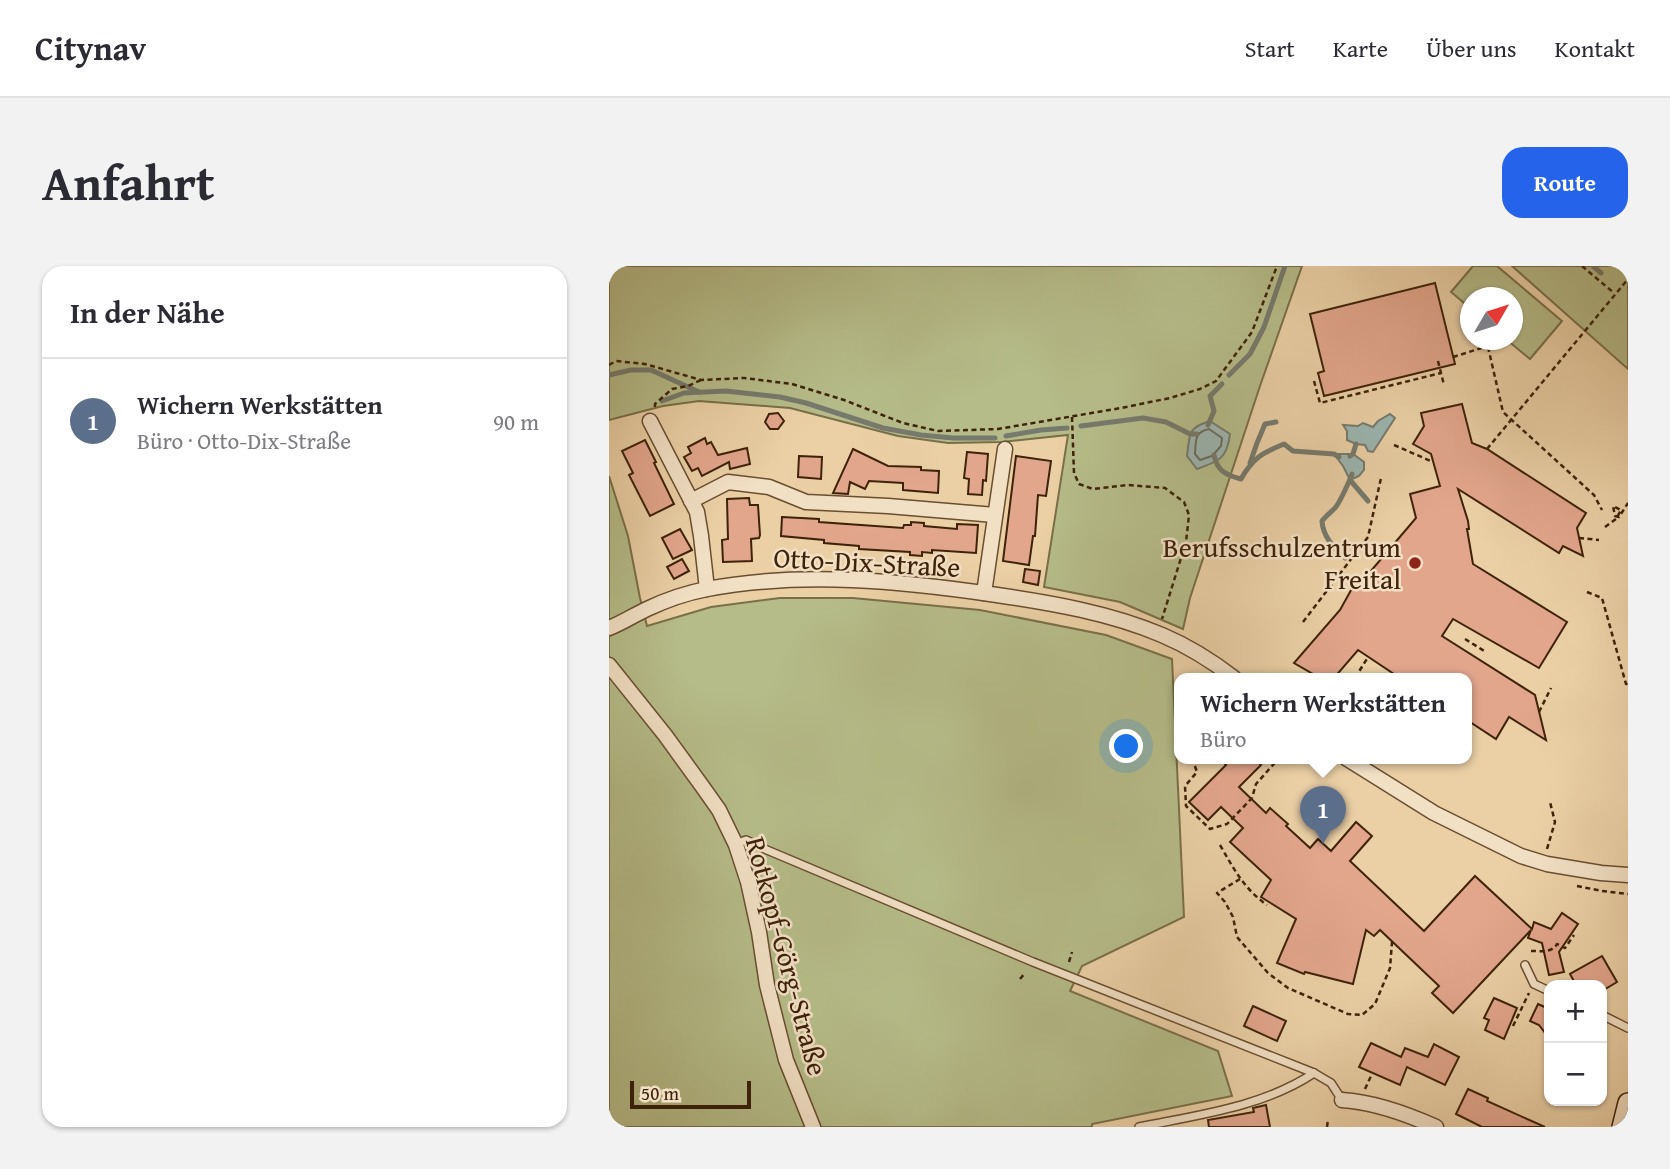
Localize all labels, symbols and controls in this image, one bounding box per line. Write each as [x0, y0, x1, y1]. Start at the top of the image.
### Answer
text: Citynav [35, 24, 146, 72]
text: Start [1245, 31, 1295, 66]
text: Karte [1333, 31, 1388, 66]
text: Über uns [1426, 31, 1517, 66]
text: Kontakt [1555, 31, 1635, 66]
text: Anfahrt [42, 146, 215, 218]
button: Route [1502, 147, 1628, 218]
north arrow [1460, 287, 1523, 350]
text: In der Nähe [70, 290, 225, 334]
text: Wichern Werkstätten [137, 385, 383, 424]
text: 1 [87, 405, 99, 438]
text: 90 m [493, 405, 539, 438]
text: Büro · Otto-Dix-Straße [137, 424, 351, 457]
place label: Berufsschulzentrum Freital [1163, 526, 1401, 599]
street label: Otto-Dix-Straße [773, 536, 961, 587]
marker: Berufsschulzentrum Freital [1407, 555, 1423, 571]
popup [1174, 673, 1472, 764]
text: Wichern Werkstätten [1200, 683, 1446, 722]
text: Büro [1200, 722, 1247, 755]
your location [1109, 729, 1143, 763]
pin: 1 [1300, 786, 1346, 844]
street label: Rotkopf-Görg-Straße [736, 832, 839, 1080]
map controls [1544, 980, 1607, 1106]
button: + [1544, 980, 1607, 1043]
button: − [1544, 1043, 1607, 1106]
scale bar [630, 1078, 751, 1110]
text: 50 m [641, 1079, 679, 1107]

